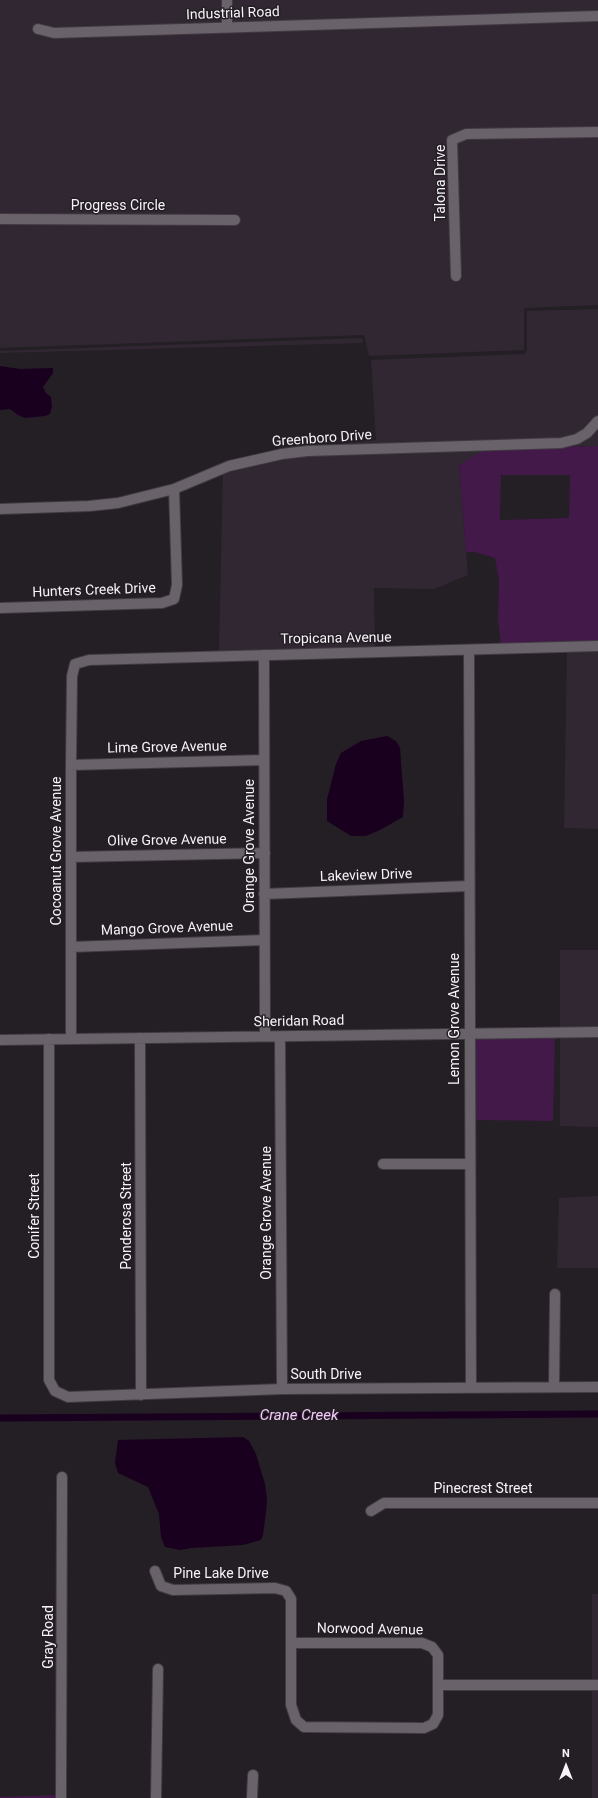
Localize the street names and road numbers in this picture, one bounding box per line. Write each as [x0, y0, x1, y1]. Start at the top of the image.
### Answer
street label: Industrial Road [186, 4, 280, 24]
street label: Talona Drive [433, 145, 449, 221]
street label: Progress Circle [71, 198, 165, 214]
street label: Greenboro Drive [271, 427, 373, 451]
street label: Hunters Creek Drive [32, 580, 156, 602]
street label: Tropicana Avenue [280, 630, 392, 648]
street label: Lime Grove Avenue [107, 739, 227, 757]
street label: Cocoanut Grove Avenue [49, 777, 65, 925]
street label: Orange Grove Avenue [242, 779, 258, 913]
street label: Olive Grove Avenue [107, 832, 227, 850]
street label: Lakeview Drive [319, 866, 413, 886]
street label: Mango Grove Avenue [101, 918, 233, 940]
street label: Lemon Grove Avenue [447, 953, 463, 1085]
street label: Sheridan Road [254, 1013, 344, 1031]
street label: Orange Grove Avenue [259, 1146, 275, 1280]
street label: Ponderosa Street [119, 1162, 135, 1270]
street label: Conifer Street [27, 1173, 43, 1259]
street label: South Drive [290, 1367, 362, 1383]
street label: Pinecrest Street [434, 1481, 532, 1497]
street label: Pine Lake Drive [173, 1566, 269, 1582]
street label: Gray Road [41, 1605, 57, 1669]
street label: Norwood Avenue [317, 1621, 423, 1639]

